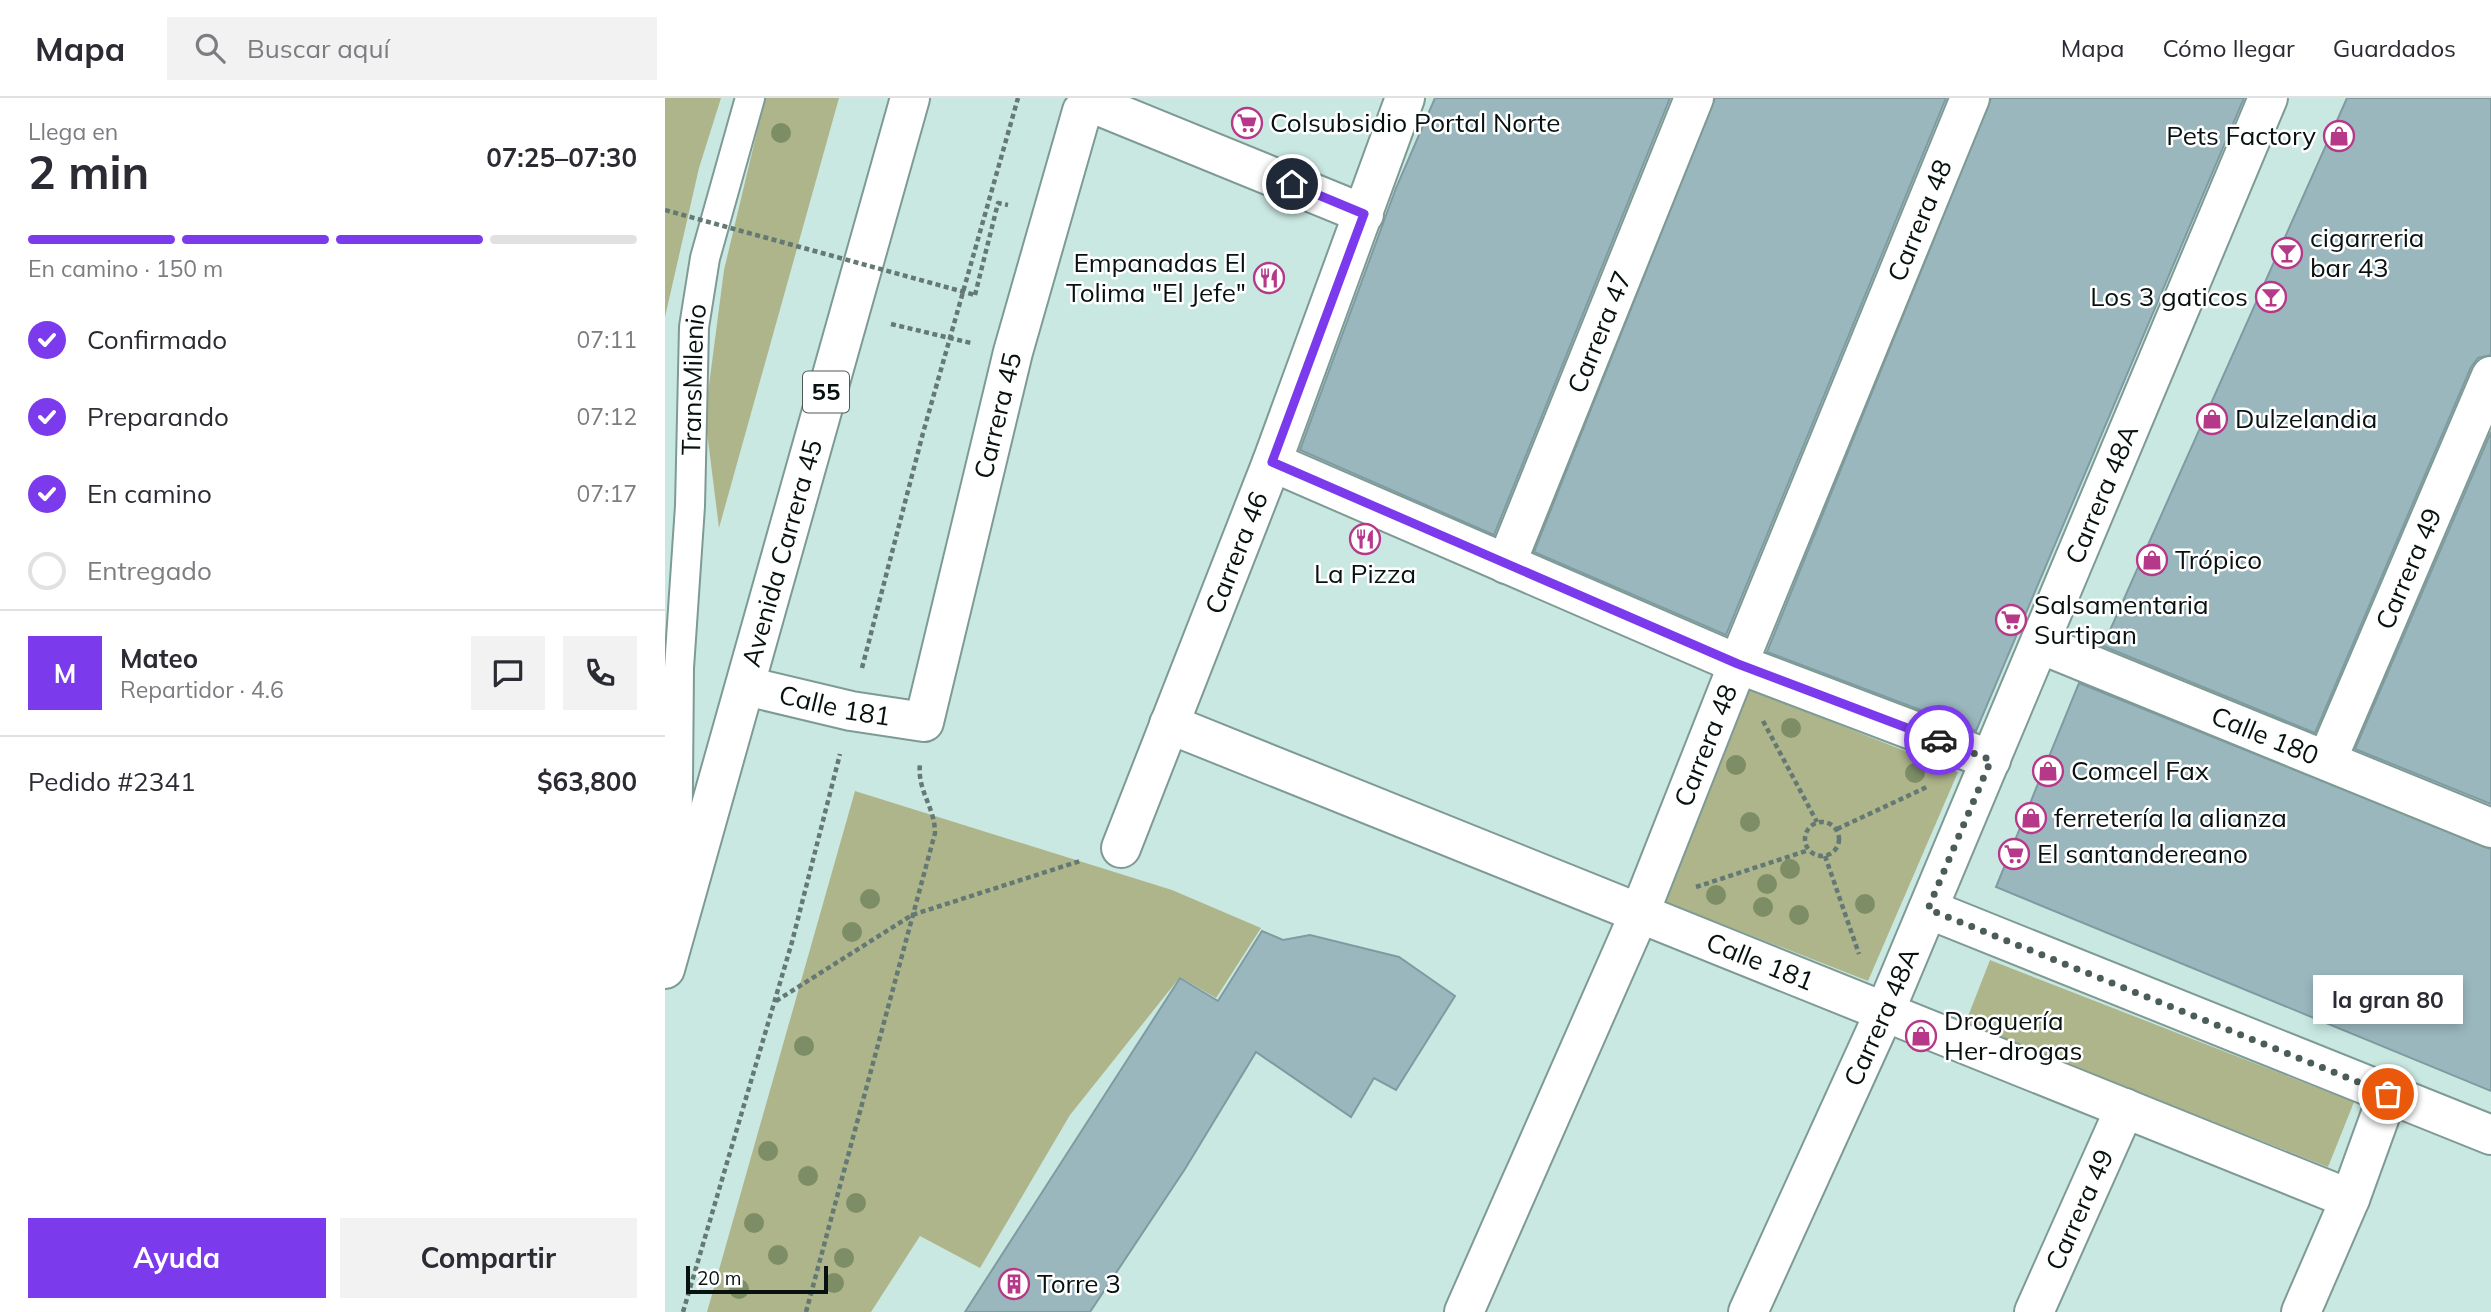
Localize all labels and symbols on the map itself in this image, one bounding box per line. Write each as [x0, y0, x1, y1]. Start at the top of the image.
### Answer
supermarket icon: Colsubsidio Portal Norte [1230, 106, 1264, 140]
place label: Colsubsidio Portal Norte [1270, 106, 1560, 139]
place label: Pets Factory [2166, 119, 2316, 152]
shop icon: Pets Factory [2322, 119, 2356, 153]
pin [1262, 154, 1322, 214]
street label: Carrera 48 [1880, 154, 1959, 286]
place label: cigarreria bar 43 [2310, 221, 2424, 284]
bar icon: cigarreria bar 43 [2270, 236, 2304, 270]
place label: Empanadas El Tolima "El Jefe" [1066, 246, 1246, 309]
restaurant icon: Empanadas El Tolima "El Jefe" [1252, 261, 1286, 295]
street label: Carrera 47 [1560, 266, 1638, 398]
place label: Los 3 gaticos [2090, 280, 2248, 313]
bar icon: Los 3 gaticos [2254, 280, 2288, 314]
street label: TransMilenio [674, 301, 714, 456]
street label: Carrera 45 [966, 349, 1028, 482]
road number: 55 [803, 372, 849, 412]
shop icon: Dulzelandia [2195, 402, 2229, 436]
place label: Dulzelandia [2235, 402, 2377, 435]
street label: Carrera 48A [2057, 420, 2145, 569]
street label: Avenida Carrera 45 [734, 436, 829, 670]
street label: Carrera 46 [1197, 487, 1275, 619]
street label: Carrera 49 [2368, 503, 2449, 634]
restaurant icon: La Pizza [1348, 522, 1382, 556]
shop icon: Trópico [2135, 543, 2169, 577]
place label: Trópico [2175, 543, 2262, 576]
place label: La Pizza [1314, 557, 1416, 590]
place label: Salsamentaria Surtipan [2034, 588, 2209, 651]
supermarket icon: Salsamentaria Surtipan [1994, 603, 2028, 637]
street label: Calle 181 [776, 677, 893, 733]
street label: Carrera 48 [1666, 679, 1744, 811]
street label: Calle 180 [2207, 699, 2324, 772]
courier [1904, 705, 1974, 775]
shop icon: Comcel Fax [2031, 754, 2065, 788]
place label: Comcel Fax [2071, 754, 2209, 787]
shop icon: ferretería la alianza [2014, 801, 2048, 835]
place label: ferretería la alianza [2054, 801, 2287, 834]
supermarket icon: El santandereano [1997, 837, 2031, 871]
place label: El santandereano [2037, 837, 2248, 870]
street label: Calle 181 [1702, 925, 1819, 998]
street label: Carrera 48A [1836, 942, 1926, 1091]
callout: la gran 80 [2313, 975, 2463, 1024]
place label: Droguería Her-drogas [1944, 1004, 2082, 1067]
shop icon: Droguería Her-drogas [1904, 1019, 1938, 1053]
pin [2358, 1064, 2418, 1124]
street label: Carrera 49 [2038, 1144, 2120, 1275]
scale bar [686, 1263, 828, 1295]
building icon: Torre 3 [997, 1267, 1031, 1301]
place label: Torre 3 [1037, 1267, 1121, 1300]

